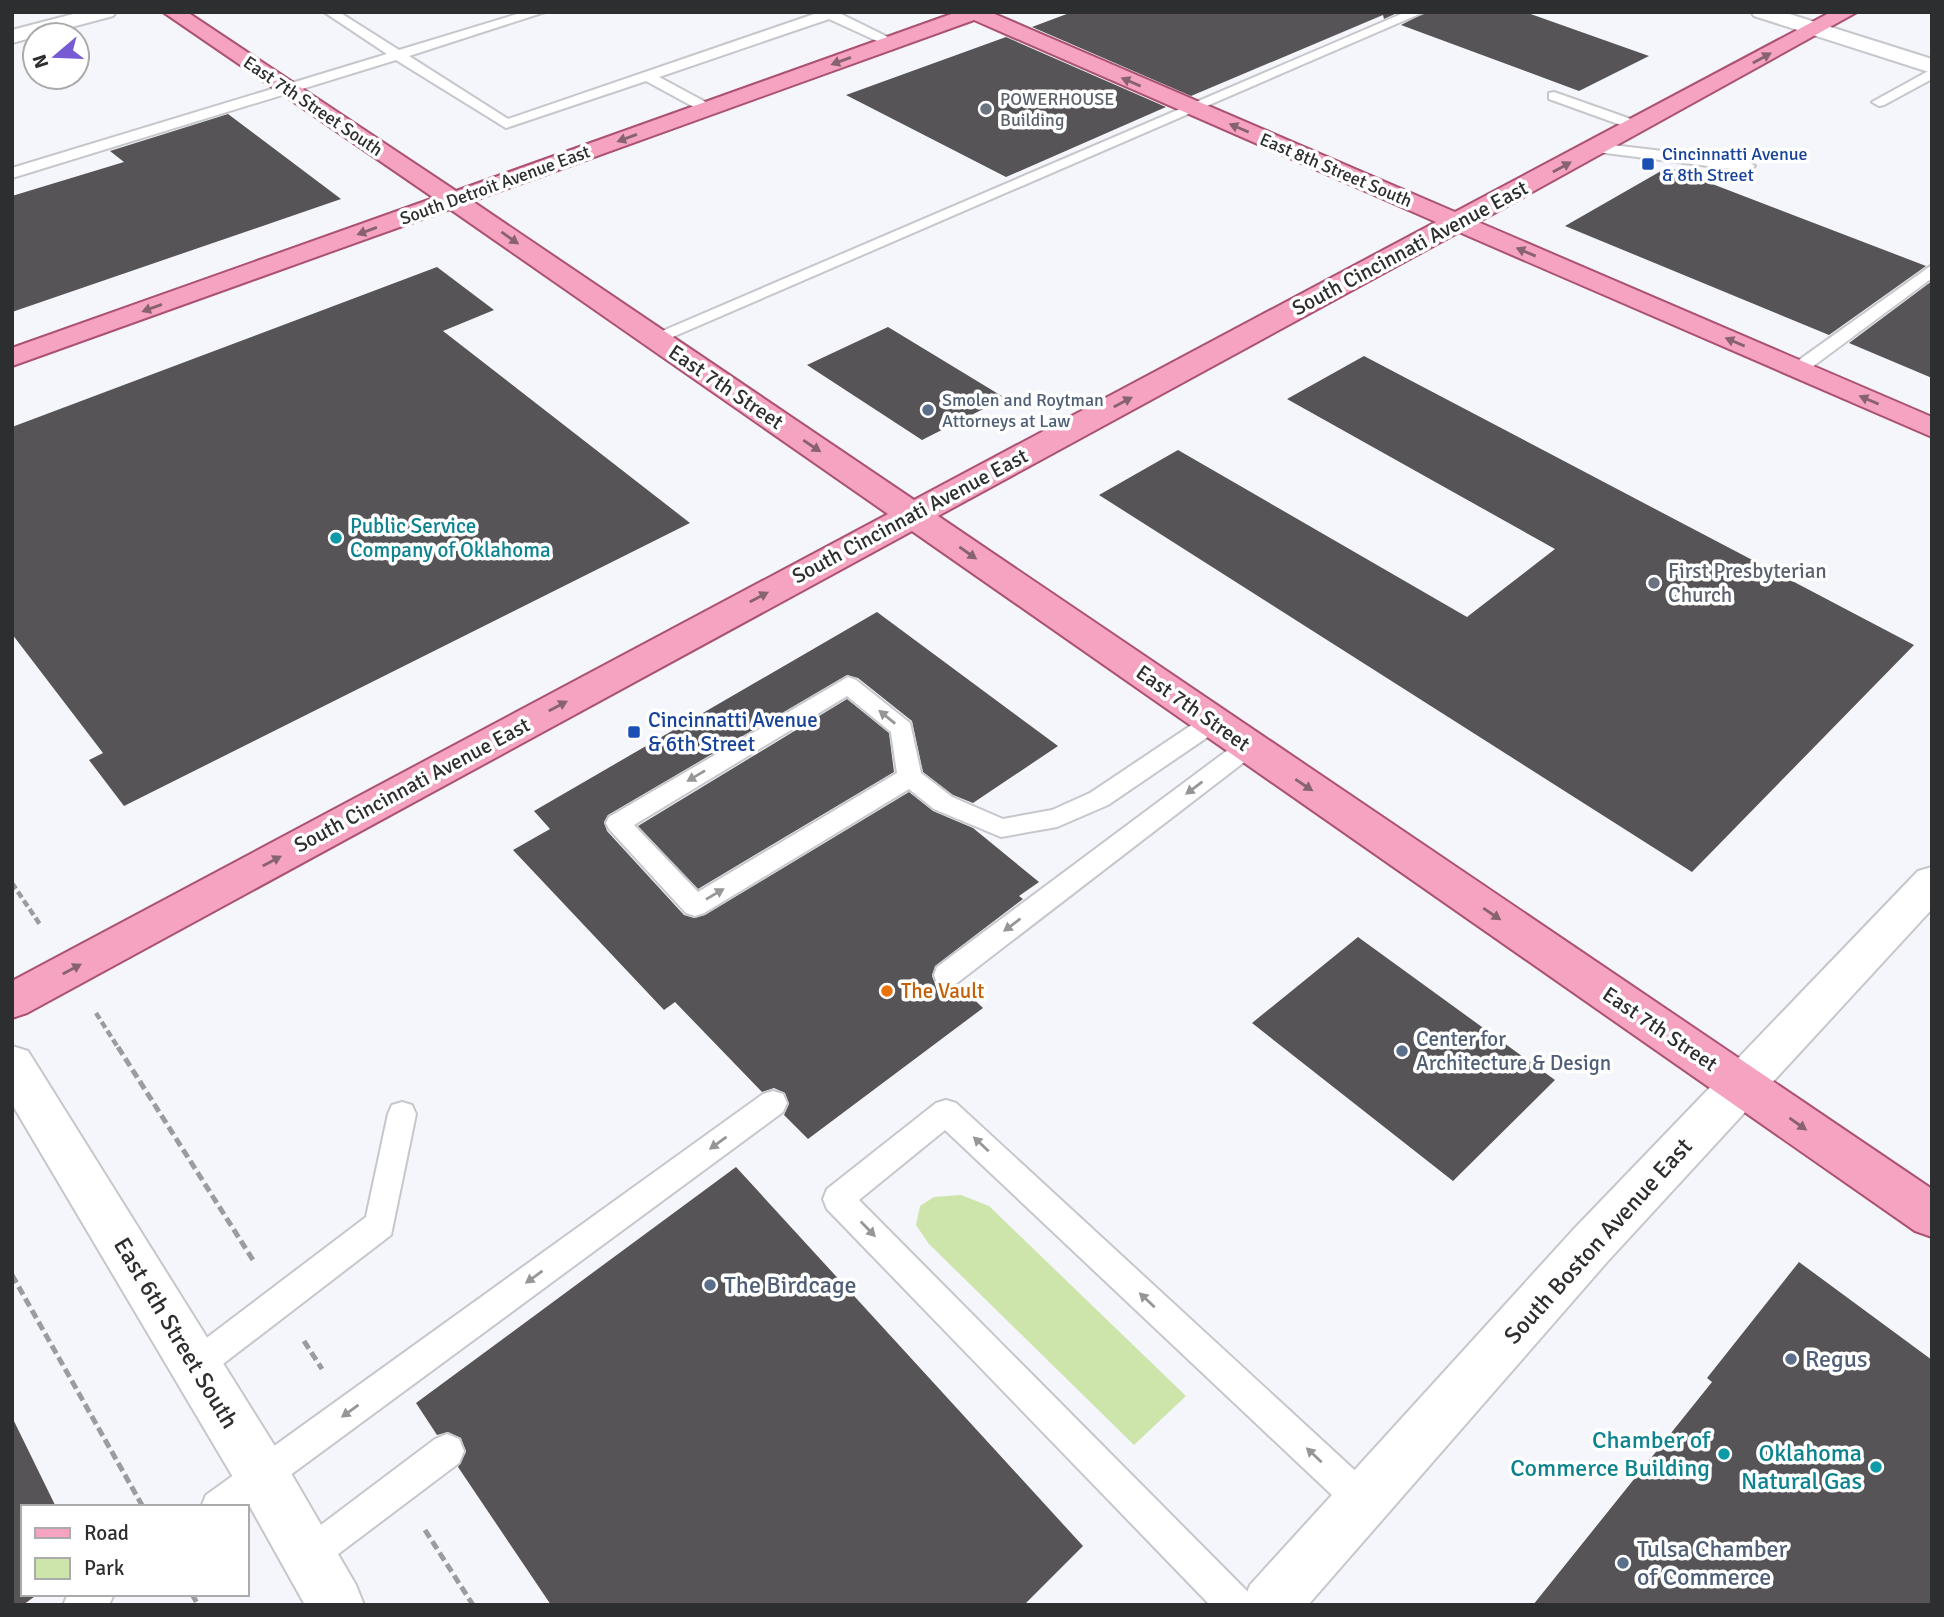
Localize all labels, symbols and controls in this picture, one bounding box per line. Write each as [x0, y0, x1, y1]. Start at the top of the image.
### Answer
north arrow [21, 21, 91, 91]
text: N [27, 51, 54, 71]
street label: East 7th Street South [239, 51, 387, 161]
one-way arrow [1752, 52, 1772, 64]
one-way arrow [830, 56, 851, 67]
one-way arrow [1121, 76, 1142, 87]
place label: POWERHOUSE Building [1000, 88, 1115, 131]
marker: POWERHOUSE Building [978, 101, 994, 117]
one-way arrow [1228, 122, 1249, 133]
street label: East 8th Street South [1257, 128, 1415, 212]
one-way arrow [616, 133, 637, 144]
street label: South Detroit Avenue East [397, 140, 593, 230]
place label: Cincinnatti Avenue & 8th Street [1662, 143, 1808, 186]
marker: Cincinnatti Avenue & 8th Street [1640, 156, 1656, 172]
one-way arrow [1552, 161, 1572, 172]
street label: South Cincinnati Avenue East [1288, 175, 1532, 321]
one-way arrow [356, 226, 377, 237]
one-way arrow [500, 232, 520, 245]
one-way arrow [1516, 246, 1537, 257]
one-way arrow [142, 303, 163, 314]
one-way arrow [1725, 336, 1745, 348]
street label: East 7th Street [664, 339, 788, 435]
place label: Smolen and Roytman Attorneys at Law [942, 389, 1104, 432]
one-way arrow [1858, 395, 1879, 406]
one-way arrow [1113, 396, 1133, 407]
marker: Smolen and Roytman Attorneys at Law [920, 402, 936, 418]
one-way arrow [803, 439, 821, 453]
street label: South Cincinnati Avenue East [788, 443, 1032, 589]
place label: Public Service Company of Oklahoma [350, 513, 551, 563]
marker: Public Service Company of Oklahoma [328, 530, 344, 546]
one-way arrow [959, 546, 977, 560]
place label: First Presbyterian Church [1668, 558, 1827, 608]
marker: First Presbyterian Church [1646, 575, 1662, 591]
one-way arrow [749, 592, 769, 604]
street label: East 7th Street [1131, 659, 1255, 757]
one-way arrow [549, 700, 569, 712]
place label: Cincinnatti Avenue & 6th Street [648, 707, 818, 757]
one-way arrow [878, 710, 896, 724]
street label: South Cincinnati Avenue East [290, 712, 534, 858]
marker: Cincinnatti Avenue & 6th Street [626, 724, 642, 740]
one-way arrow [686, 770, 705, 783]
one-way arrow [1295, 778, 1313, 792]
one-way arrow [1185, 780, 1203, 795]
one-way arrow [263, 855, 282, 867]
one-way arrow [706, 888, 725, 900]
one-way arrow [1483, 907, 1501, 921]
one-way arrow [1004, 918, 1022, 933]
one-way arrow [62, 963, 82, 975]
place label: The Vault [901, 978, 984, 1004]
street label: East 7th Street [1598, 981, 1722, 1077]
marker: The Vault [879, 983, 895, 999]
place label: Center for Architecture & Design [1416, 1026, 1611, 1076]
marker: Center for Architecture & Design [1394, 1043, 1410, 1059]
one-way arrow [1789, 1117, 1807, 1131]
street label: South Boston Avenue East [1498, 1132, 1698, 1350]
one-way arrow [708, 1136, 727, 1150]
one-way arrow [973, 1137, 990, 1153]
one-way arrow [859, 1220, 876, 1237]
street label: East 6th Street South [107, 1232, 245, 1434]
one-way arrow [525, 1270, 543, 1284]
place label: The Birdcage [724, 1270, 857, 1300]
marker: The Birdcage [702, 1277, 718, 1293]
one-way arrow [1139, 1292, 1156, 1308]
place label: Regus [1805, 1344, 1867, 1374]
marker: Regus [1783, 1351, 1799, 1367]
one-way arrow [341, 1404, 359, 1418]
place label: Chamber of Commerce Building [1510, 1425, 1711, 1483]
place label: Oklahoma Natural Gas [1741, 1438, 1862, 1496]
marker: Chamber of Commerce Building [1716, 1446, 1732, 1462]
one-way arrow [1306, 1447, 1323, 1463]
marker: Oklahoma Natural Gas [1868, 1459, 1884, 1475]
legend [21, 1505, 248, 1596]
text: Road [84, 1520, 129, 1546]
place label: Tulsa Chamber of Commerce [1637, 1534, 1787, 1592]
text: Park [84, 1555, 125, 1581]
marker: Tulsa Chamber of Commerce [1615, 1555, 1631, 1571]

